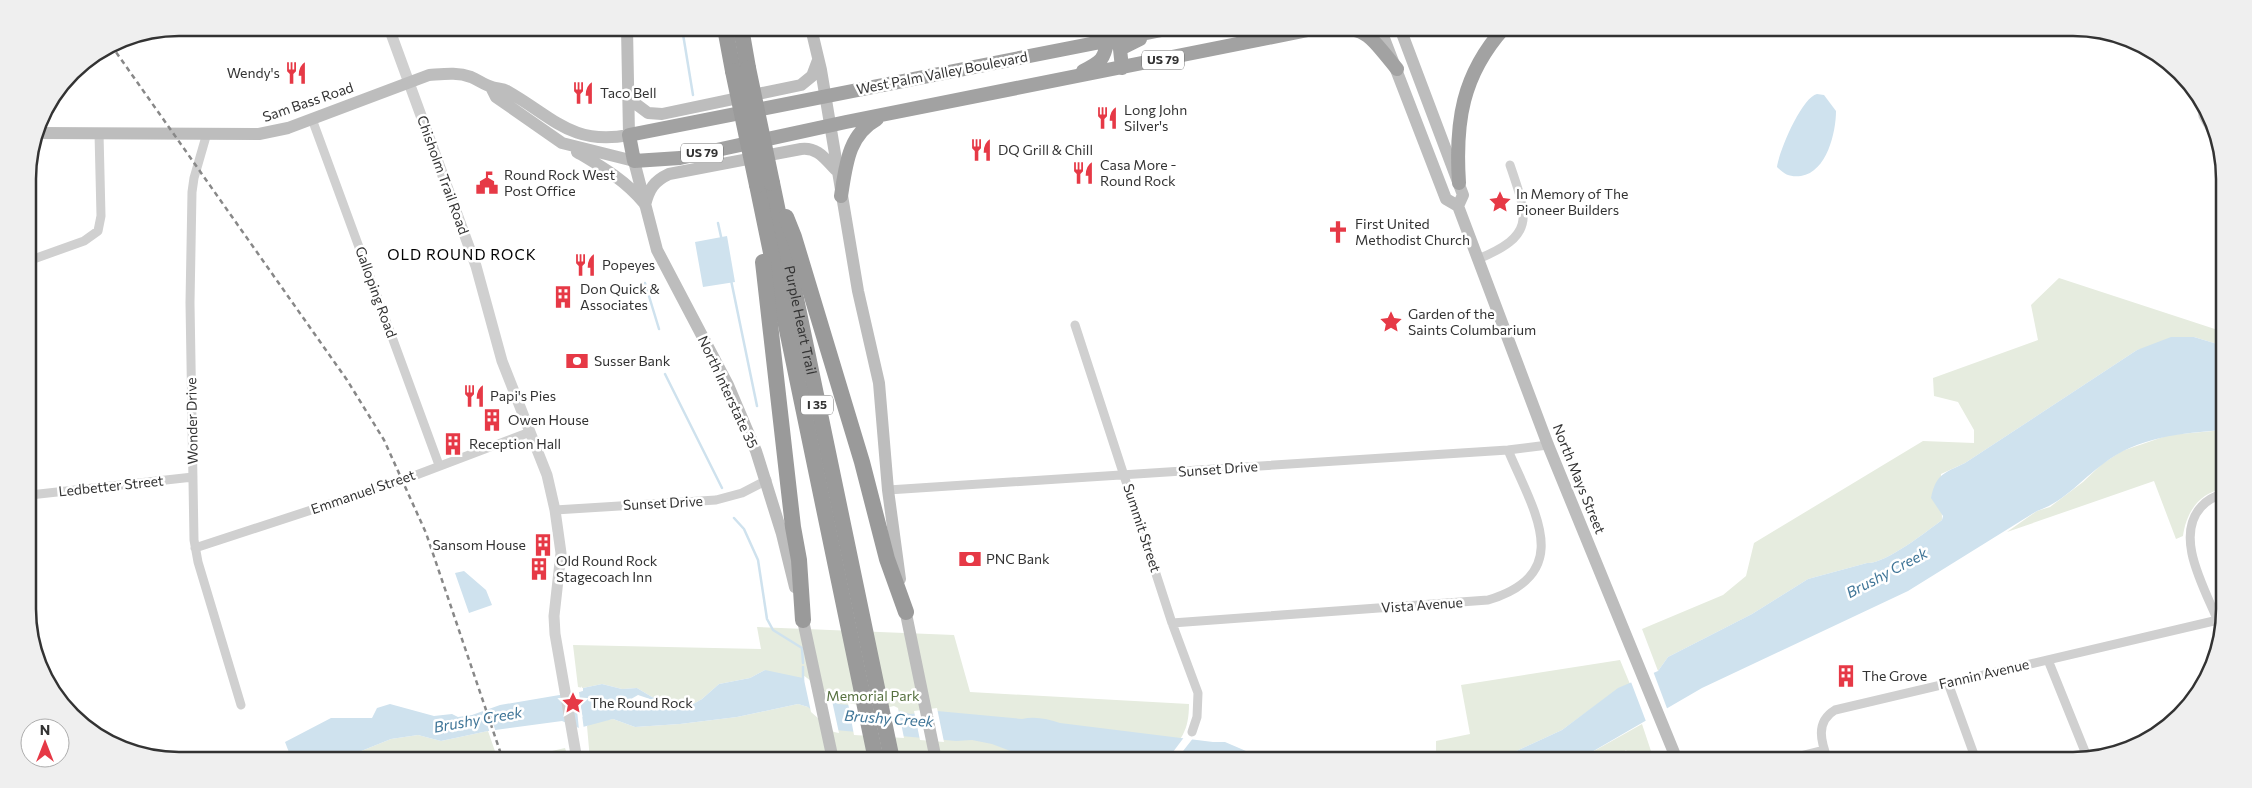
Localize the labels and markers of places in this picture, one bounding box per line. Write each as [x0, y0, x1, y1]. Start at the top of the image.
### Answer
restaurant icon: Wendy's [283, 60, 309, 86]
place label: Wendy's [227, 64, 280, 81]
restaurant icon: Taco Bell [570, 80, 596, 106]
place label: Taco Bell [600, 84, 657, 101]
place label: Long John Silver's [1124, 101, 1187, 134]
restaurant icon: Long John Silver's [1094, 105, 1120, 131]
restaurant icon: DQ Grill & Chill [968, 137, 994, 163]
place label: DQ Grill & Chill [998, 141, 1093, 158]
place label: Casa More - Round Rock [1100, 156, 1176, 189]
restaurant icon: Casa More - Round Rock [1070, 160, 1096, 186]
place label: Round Rock West Post Office [504, 166, 615, 199]
public building icon: Round Rock West Post Office [474, 170, 500, 196]
place label: In Memory of The Pioneer Builders [1516, 185, 1628, 218]
place icon: In Memory of The Pioneer Builders [1487, 189, 1513, 215]
place label: First United Methodist Church [1355, 215, 1470, 248]
church icon: First United Methodist Church [1325, 219, 1351, 245]
restaurant icon: Popeyes [572, 252, 598, 278]
place label: Popeyes [602, 256, 655, 273]
place label: Don Quick & Associates [580, 280, 660, 313]
building icon: Don Quick & Associates [550, 284, 576, 310]
place label: Garden of the Saints Columbarium [1408, 305, 1536, 338]
place icon: Garden of the Saints Columbarium [1378, 309, 1404, 335]
bank icon: Susser Bank [564, 348, 590, 374]
place label: Susser Bank [594, 352, 671, 369]
restaurant icon: Papi's Pies [461, 383, 487, 409]
place label: Papi's Pies [490, 387, 556, 404]
building icon: Owen House [479, 407, 505, 433]
place label: Owen House [508, 411, 589, 428]
building icon: Reception Hall [440, 431, 466, 457]
place label: Reception Hall [469, 435, 561, 452]
building icon: Sansom House [530, 532, 556, 558]
place label: Sansom House [432, 536, 526, 553]
bank icon: PNC Bank [957, 546, 983, 572]
place label: PNC Bank [986, 550, 1050, 567]
place label: Old Round Rock Stagecoach Inn [556, 552, 658, 585]
building icon: Old Round Rock Stagecoach Inn [526, 556, 552, 582]
building icon: The Grove [1833, 663, 1859, 689]
place label: The Grove [1862, 667, 1927, 684]
place icon: The Round Rock [560, 690, 586, 716]
place label: The Round Rock [590, 694, 693, 711]

